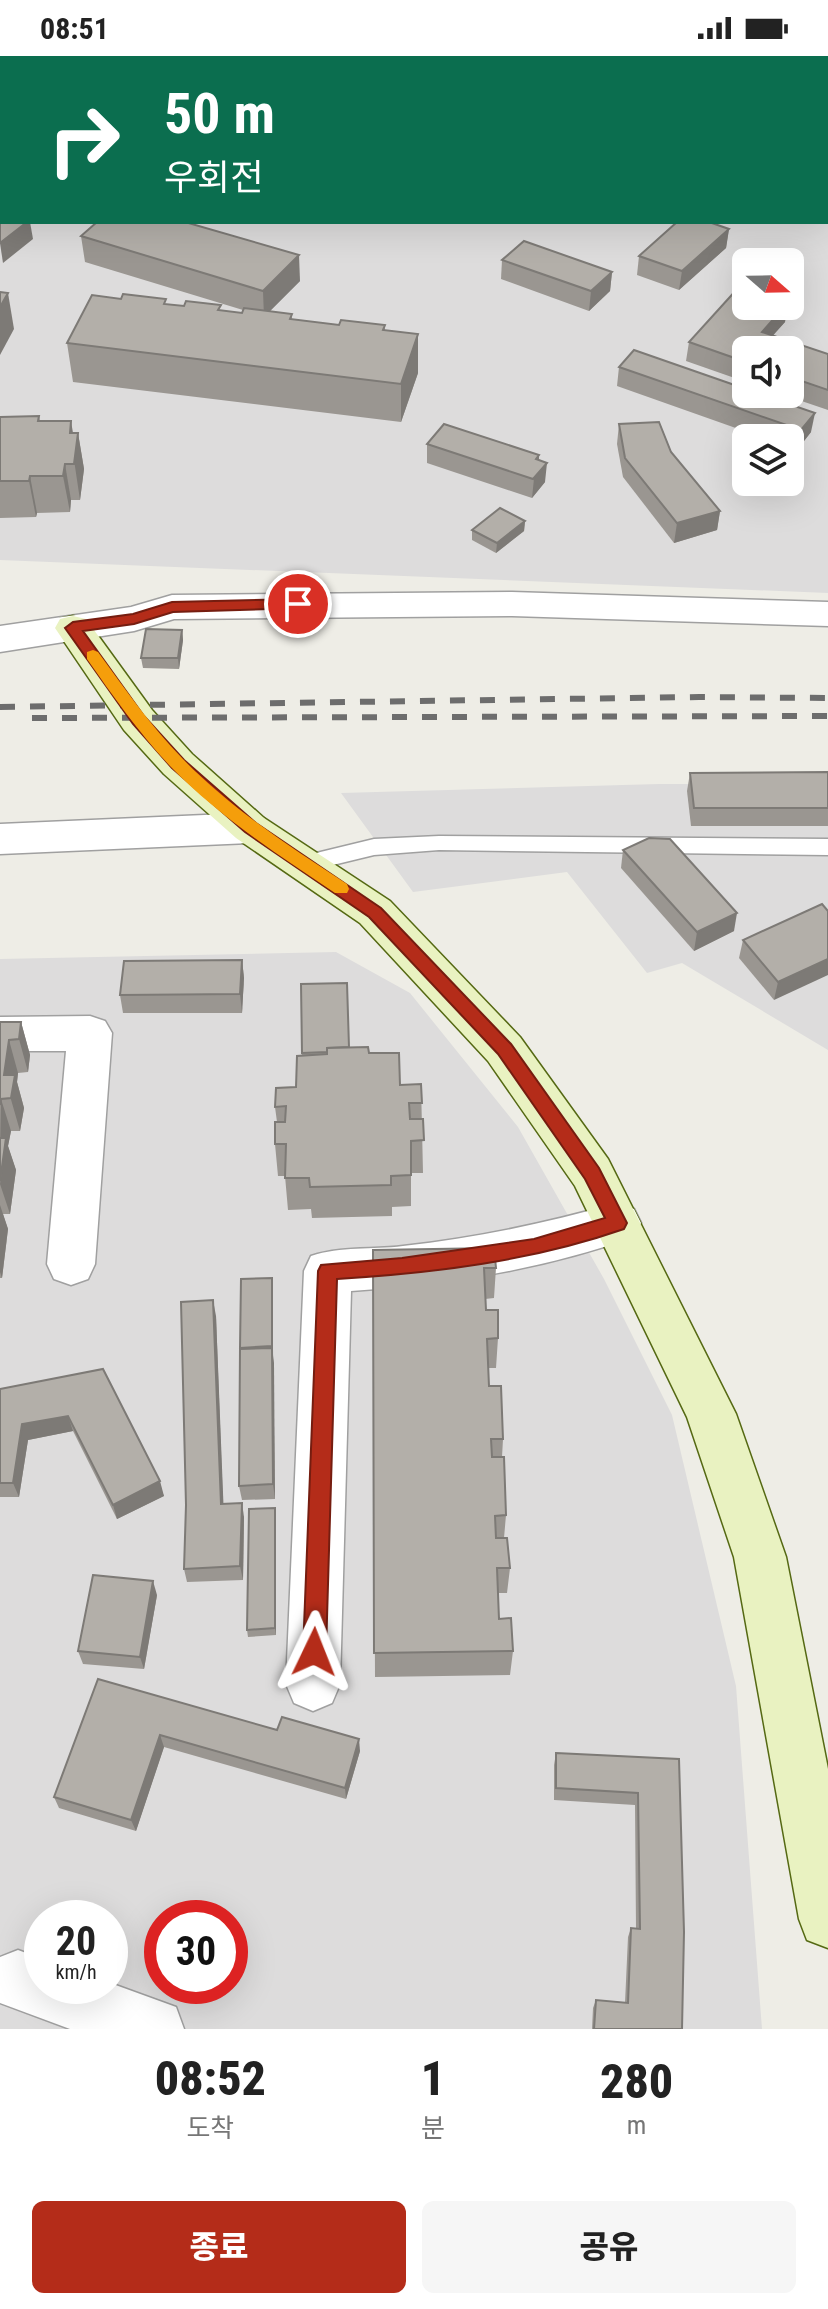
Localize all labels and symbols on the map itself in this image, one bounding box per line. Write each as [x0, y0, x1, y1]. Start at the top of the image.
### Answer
north arrow [732, 248, 804, 320]
pin [264, 570, 332, 638]
position arrow [272, 1610, 356, 1694]
speed limit sign: 30 [144, 1900, 248, 2004]

